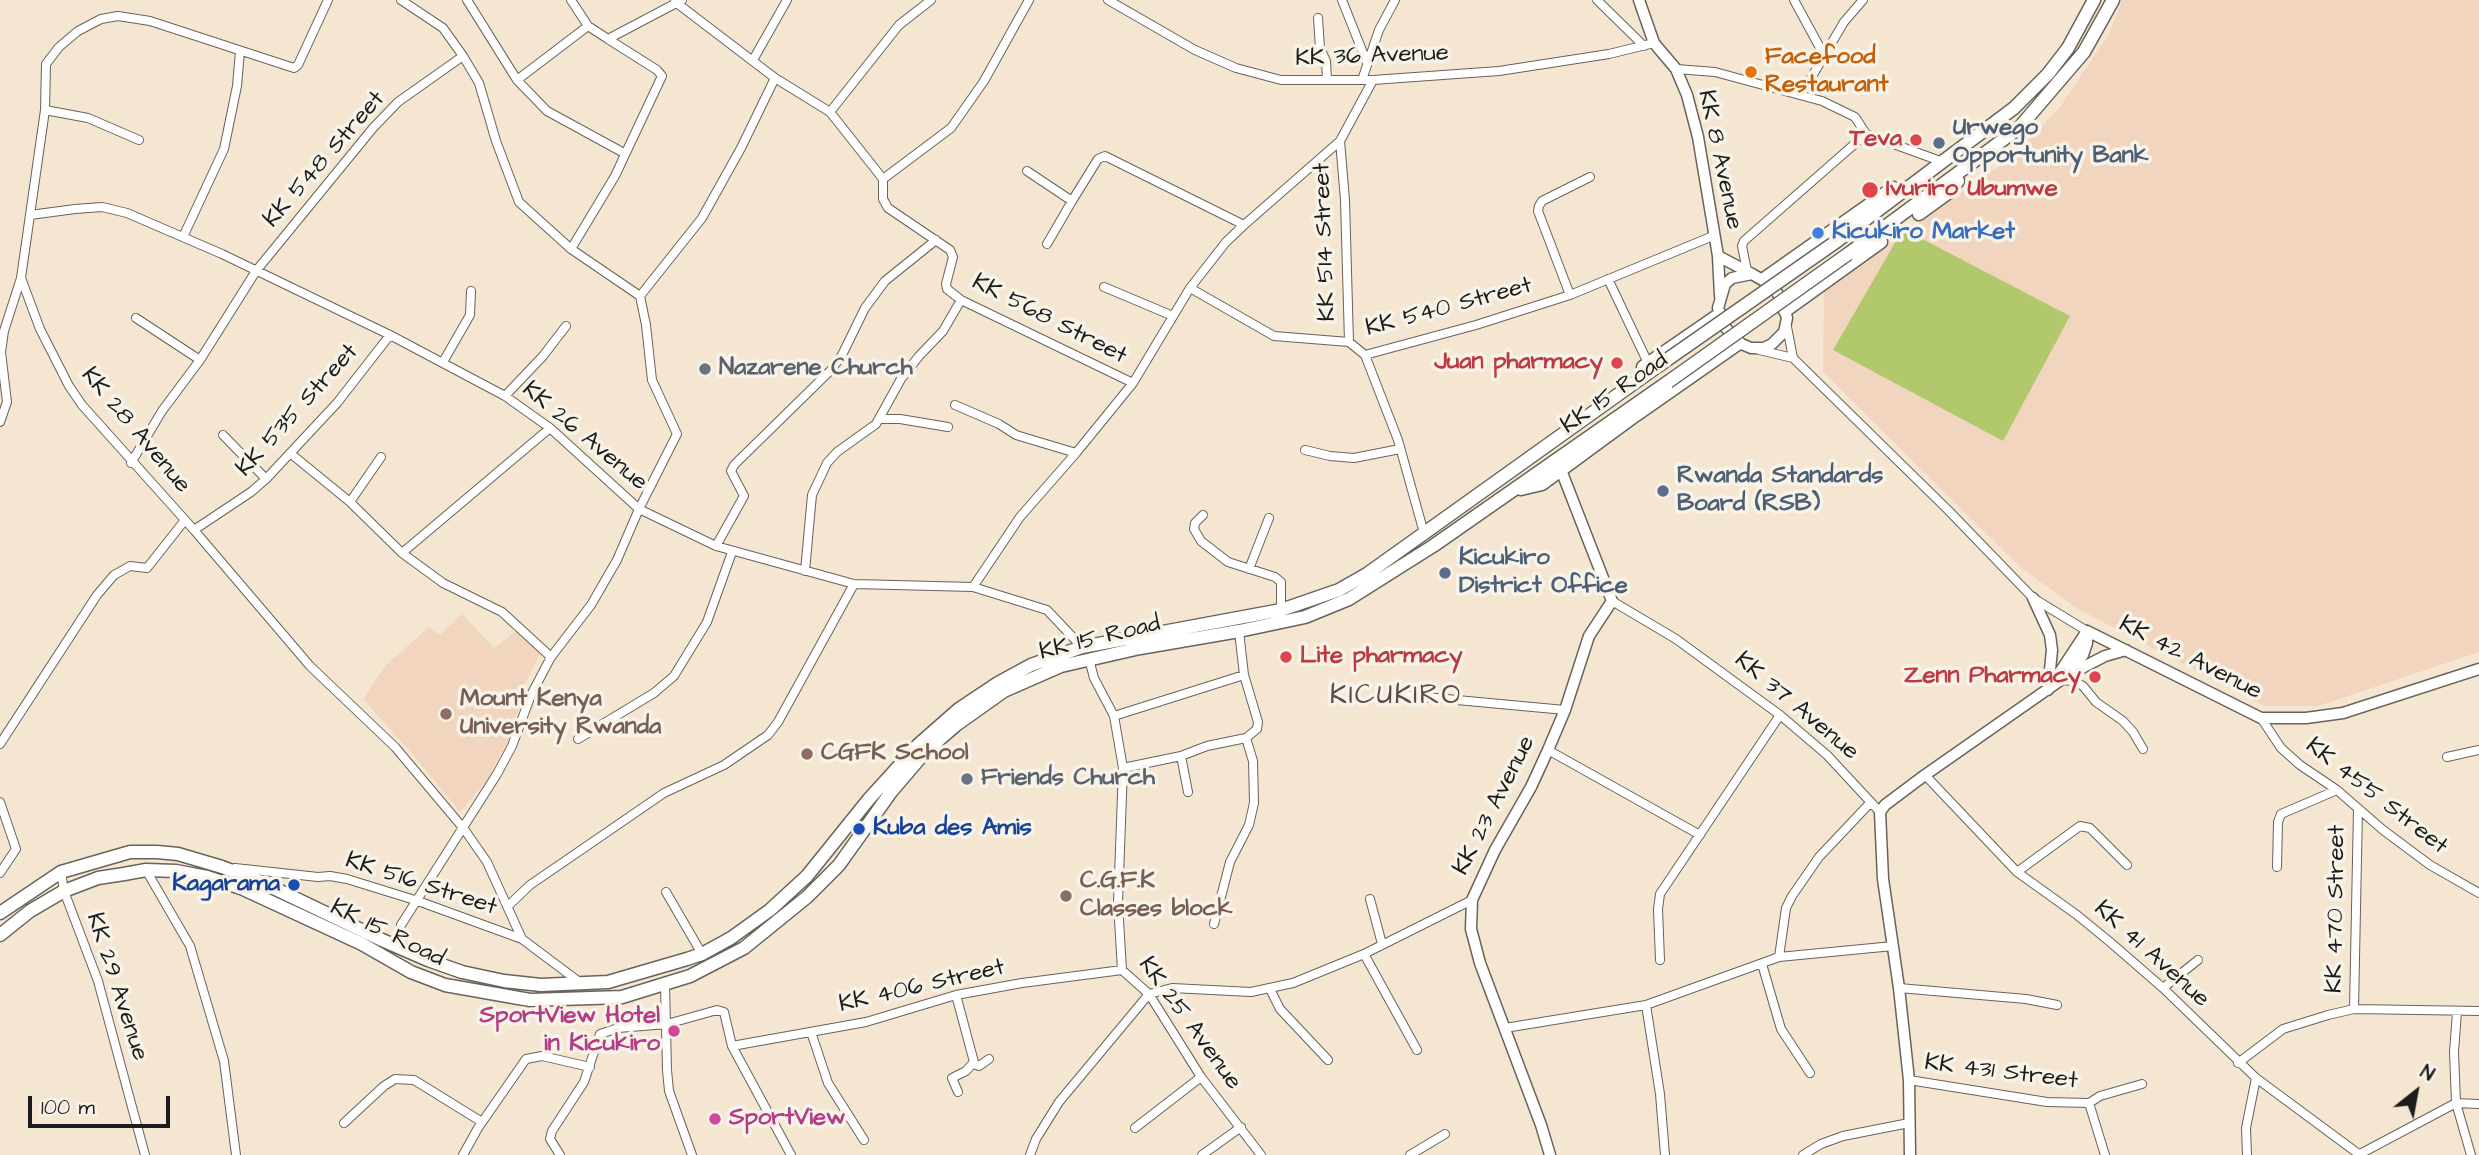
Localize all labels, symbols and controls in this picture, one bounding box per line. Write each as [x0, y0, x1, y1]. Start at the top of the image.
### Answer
street label: KK 36 Avenue [1295, 40, 1449, 74]
place label: Facefood Restaurant [1765, 44, 1888, 100]
marker: Facefood Restaurant [1743, 64, 1759, 80]
street label: KK 548 Street [258, 86, 392, 234]
street label: KK 8 Avenue [1690, 88, 1748, 232]
place label: Urwego Opportunity Bank [1953, 115, 2149, 171]
place label: Teva [1849, 126, 1902, 154]
marker: Teva [1908, 132, 1924, 148]
marker: Urwego Opportunity Bank [1931, 135, 1947, 151]
street label: KK 514 Street [1309, 162, 1343, 322]
place label: Ivuriro Ubumwe [1886, 176, 2058, 204]
marker: Ivuriro Ubumwe [1860, 180, 1880, 200]
place label: Kicukiro Market [1832, 219, 2015, 247]
marker: Kicukiro Market [1810, 225, 1826, 241]
street label: KK 568 Street [967, 269, 1131, 371]
street label: KK 540 Street [1363, 272, 1535, 344]
street label: KK 535 Street [231, 339, 365, 483]
street label: KK 15 Road [1556, 347, 1674, 441]
place label: Juan pharmacy [1434, 349, 1603, 377]
place label: Nazarene Church [719, 355, 913, 383]
marker: Juan pharmacy [1609, 355, 1625, 371]
marker: Nazarene Church [697, 361, 713, 377]
street label: KK 28 Avenue [74, 362, 196, 500]
street label: KK 26 Avenue [515, 376, 653, 498]
place label: Rwanda Standards Board (RSB) [1677, 463, 1883, 519]
marker: Rwanda Standards Board (RSB) [1655, 483, 1671, 499]
place label: Kicukiro District Office [1459, 545, 1628, 601]
marker: Kicukiro District Office [1437, 565, 1453, 581]
street label: KK 15 Road [1037, 610, 1163, 668]
street label: KK 42 Avenue [2114, 611, 2266, 707]
place label: Lite pharmacy [1300, 643, 1462, 671]
street label: KK 37 Avenue [1728, 647, 1864, 767]
marker: Lite pharmacy [1278, 649, 1294, 665]
place label: Zenn Pharmacy [1904, 663, 2081, 691]
marker: Zenn Pharmacy [2087, 669, 2103, 685]
district label: KICUKIRO [1331, 680, 1461, 714]
place label: Mount Kenya University Rwanda [460, 686, 661, 742]
marker: Mount Kenya University Rwanda [438, 706, 454, 722]
street label: KK 23 Avenue [1448, 732, 1542, 880]
street label: KK 455 Street [2299, 733, 2453, 861]
place label: CGFK School [821, 740, 969, 768]
marker: CGFK School [799, 746, 815, 762]
place label: Friends Church [981, 765, 1155, 793]
marker: Friends Church [959, 771, 975, 787]
place label: Kuba des Amis [873, 815, 1032, 843]
marker: Kuba des Amis [851, 821, 867, 837]
street label: KK 470 Street [2321, 824, 2353, 994]
street label: KK 516 Street [342, 847, 500, 923]
place label: C.G.F.K Classes block [1080, 868, 1232, 924]
place label: Kagarama [172, 871, 280, 899]
marker: Kagarama [286, 877, 302, 893]
marker: C.G.F.K Classes block [1058, 888, 1074, 904]
street label: KK 15 Road [325, 894, 449, 974]
street label: KK 41 Avenue [2087, 896, 2215, 1014]
street label: KK 29 Avenue [79, 909, 153, 1065]
street label: KK 25 Avenue [1131, 952, 1247, 1096]
street label: KK 406 Street [837, 954, 1007, 1020]
place label: SportView Hotel in Kicukiro [480, 1003, 660, 1059]
marker: SportView Hotel in Kicukiro [666, 1023, 682, 1039]
street label: KK 431 Street [1923, 1049, 2079, 1097]
north arrow [2381, 1057, 2451, 1127]
text: N [2415, 1059, 2439, 1088]
scale bar [32, 1082, 173, 1126]
text: 100 m [41, 1093, 95, 1122]
place label: SportView [729, 1105, 845, 1133]
marker: SportView [707, 1111, 723, 1127]

